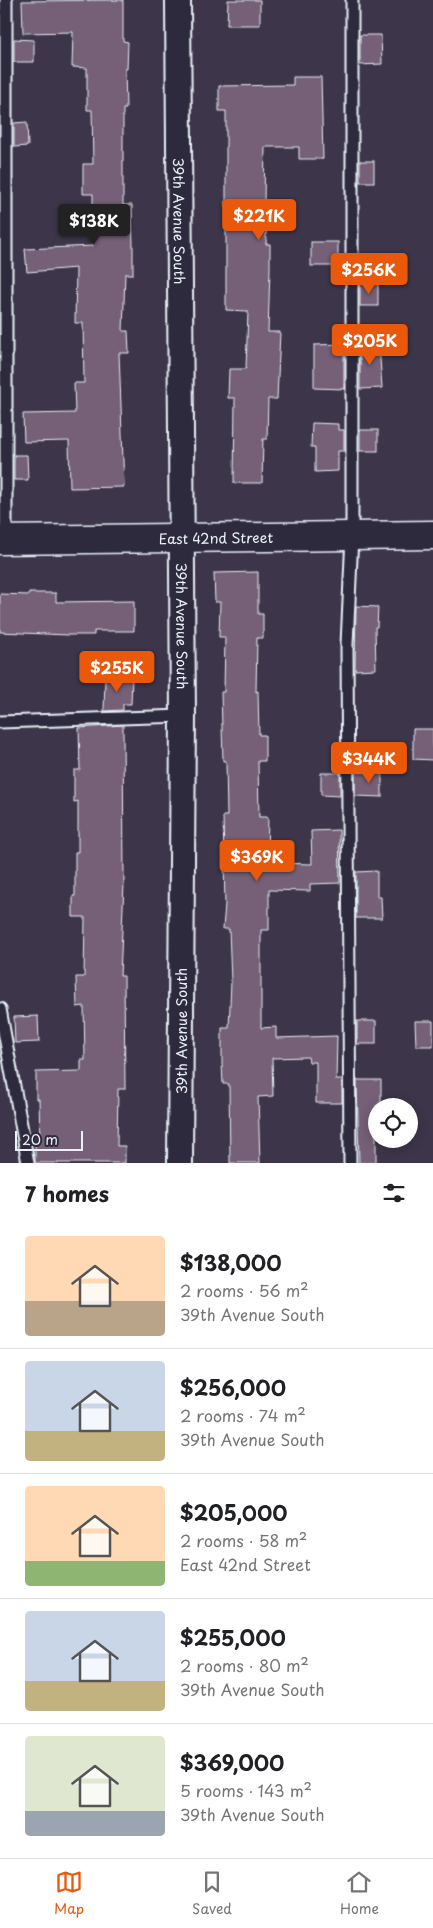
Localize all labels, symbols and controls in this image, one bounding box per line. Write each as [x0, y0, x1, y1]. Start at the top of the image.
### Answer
street label: 39th Avenue South [169, 158, 190, 284]
pin: $221K [224, 198, 294, 241]
text: $221K [233, 203, 285, 227]
pin: $138K [59, 204, 129, 246]
text: $138K [69, 208, 119, 232]
pin: $256K [334, 252, 404, 295]
text: $256K [342, 257, 396, 281]
pin: $205K [335, 324, 405, 366]
text: $205K [343, 328, 397, 352]
street label: East 42nd Street [159, 526, 274, 549]
street label: 39th Avenue South [171, 563, 193, 689]
pin: $255K [82, 650, 152, 693]
text: $255K [90, 655, 144, 679]
pin: $344K [334, 742, 404, 784]
text: $344K [342, 746, 396, 770]
pin: $369K [222, 840, 292, 882]
text: $369K [231, 844, 283, 868]
street label: 39th Avenue South [171, 968, 192, 1094]
map controls [368, 1098, 418, 1148]
button: locate [368, 1098, 418, 1148]
scale bar [15, 1128, 82, 1151]
text: 20 m [22, 1129, 58, 1150]
text: 7 homes [25, 1177, 109, 1209]
icon: filters [380, 1179, 408, 1207]
text: $138,000 [180, 1246, 281, 1278]
icon: home [65, 1256, 125, 1316]
text: 2 rooms · 56 m² [180, 1278, 309, 1302]
text: 39th Avenue South [180, 1302, 325, 1326]
text: $256,000 [180, 1371, 286, 1403]
icon: home [65, 1381, 125, 1441]
text: 2 rooms · 74 m² [180, 1403, 306, 1427]
text: 39th Avenue South [180, 1427, 325, 1451]
text: $205,000 [180, 1496, 287, 1528]
icon: home [65, 1506, 125, 1566]
text: 2 rooms · 58 m² [180, 1528, 307, 1552]
text: East 42nd Street [180, 1552, 311, 1576]
text: $255,000 [180, 1621, 286, 1653]
icon: home [65, 1631, 125, 1691]
text: 2 rooms · 80 m² [180, 1653, 309, 1677]
text: 39th Avenue South [180, 1677, 325, 1701]
text: $369,000 [180, 1746, 284, 1778]
icon: home [65, 1756, 125, 1816]
text: 5 rooms · 143 m² [180, 1778, 312, 1802]
text: 39th Avenue South [180, 1802, 325, 1826]
tab: Map [54, 1868, 84, 1919]
tab: Saved [192, 1868, 232, 1919]
tab: Home [340, 1868, 379, 1919]

